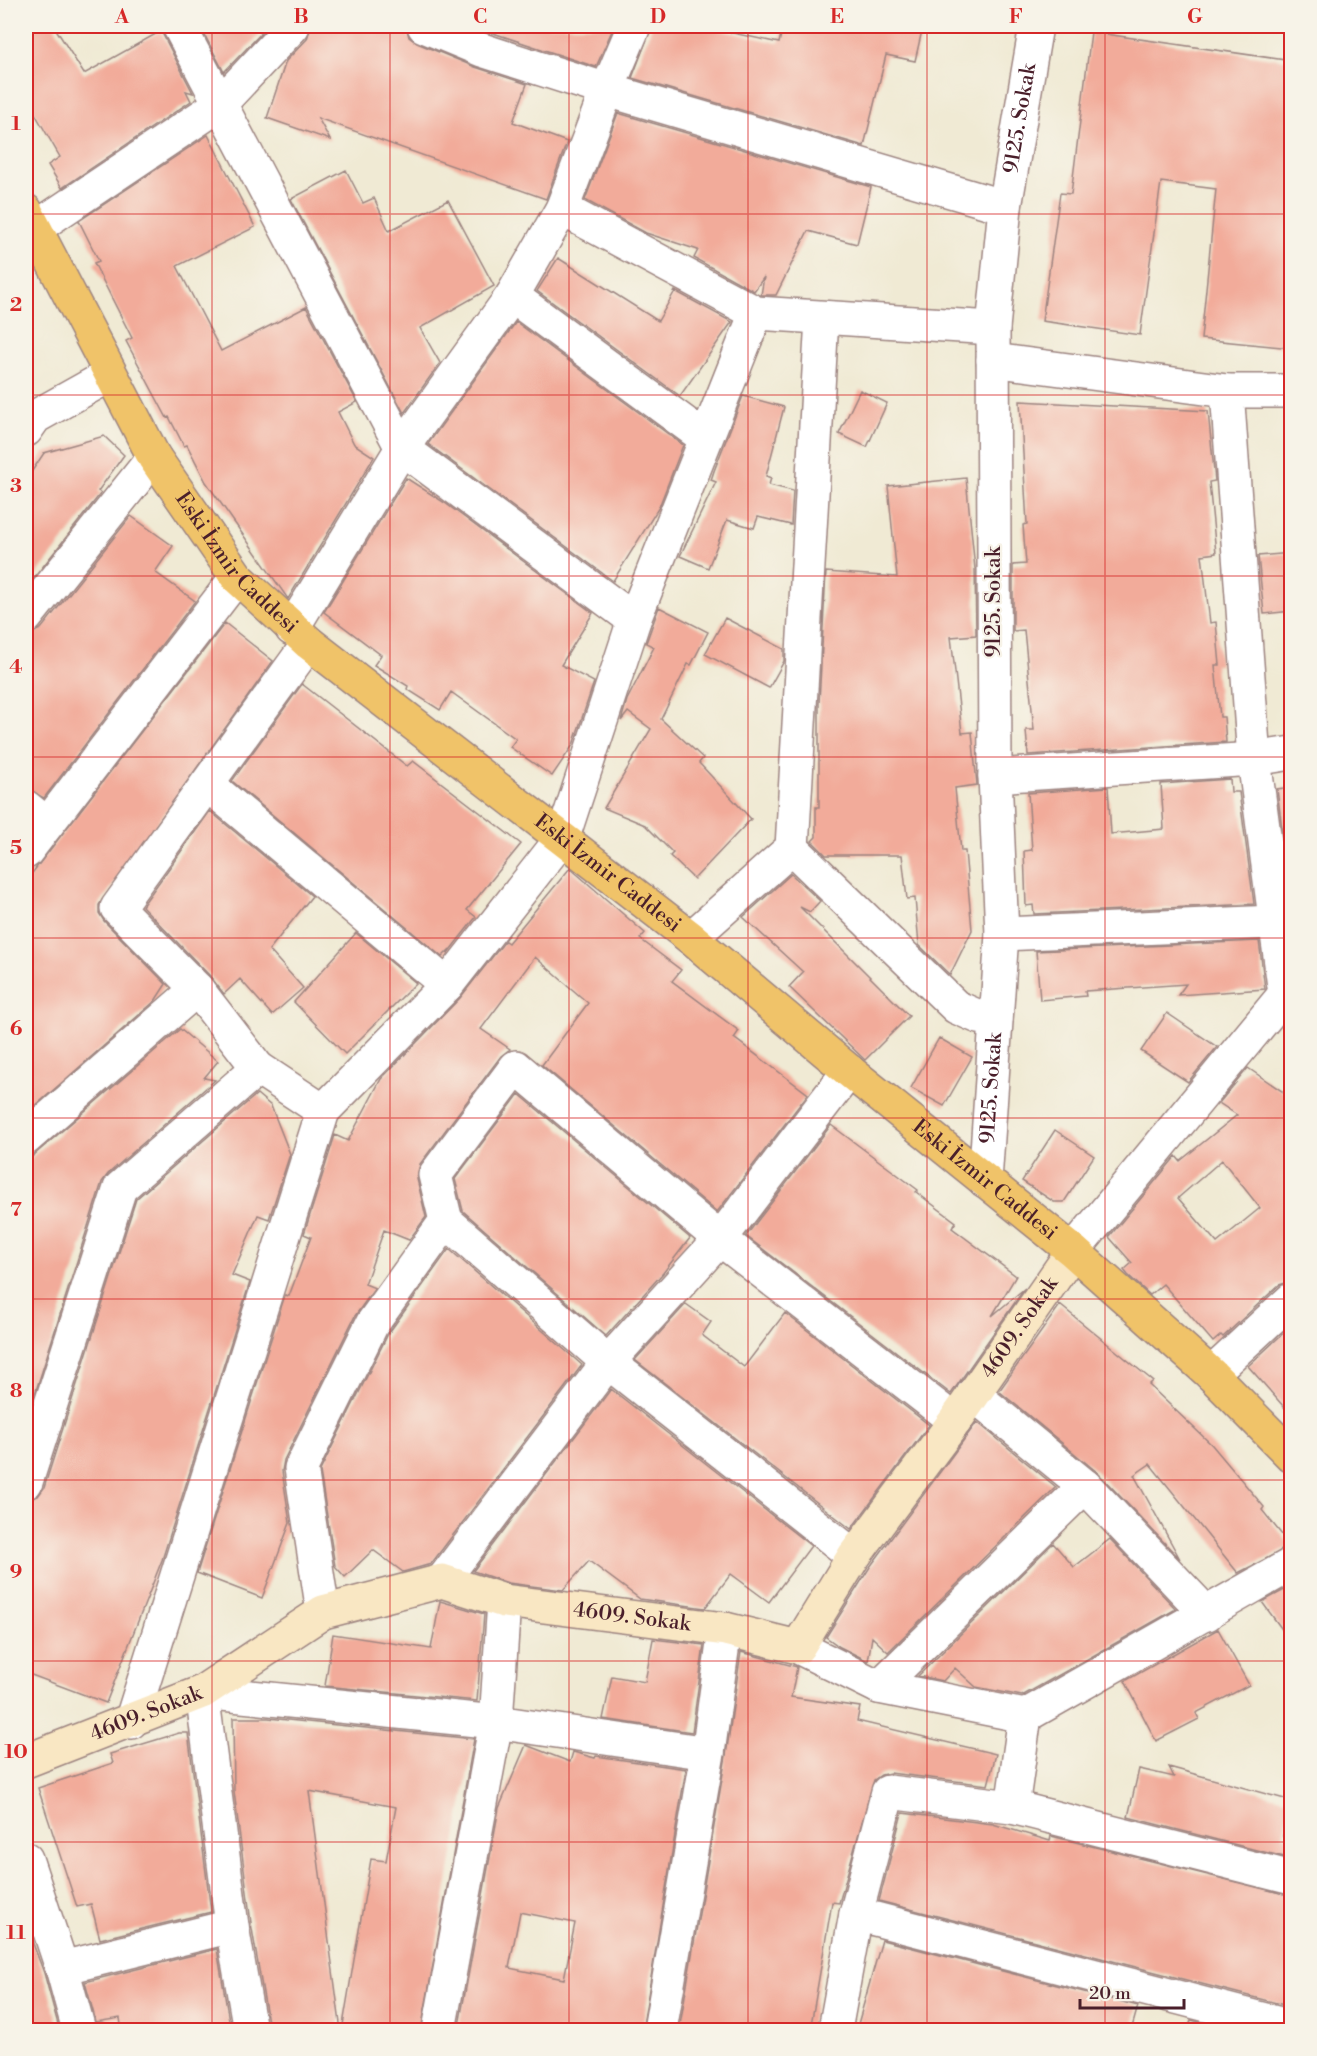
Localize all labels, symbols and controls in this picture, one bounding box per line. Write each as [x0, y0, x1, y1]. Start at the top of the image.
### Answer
text: A [114, 5, 130, 30]
text: B [293, 5, 309, 30]
text: C [473, 5, 487, 30]
text: D [650, 5, 666, 30]
text: E [830, 5, 844, 30]
text: F [1009, 5, 1023, 30]
text: G [1187, 5, 1203, 30]
street label: 9125. Sokak [998, 61, 1043, 176]
text: 1 [11, 112, 21, 137]
text: 2 [10, 293, 22, 318]
text: 3 [10, 474, 22, 499]
street label: Eski İzmir Caddesi [169, 487, 303, 639]
street label: 9125. Sokak [981, 545, 1007, 658]
text: 4 [9, 655, 23, 680]
street label: Eski İzmir Caddesi [529, 809, 686, 938]
text: 5 [10, 836, 22, 861]
text: 6 [10, 1017, 23, 1042]
street label: 9125. Sokak [975, 1031, 1008, 1145]
street label: Eski İzmir Caddesi [907, 1114, 1062, 1246]
text: 7 [10, 1198, 22, 1223]
street label: 4609. Sokak [975, 1271, 1065, 1384]
text: 8 [10, 1379, 23, 1404]
text: 9 [10, 1560, 22, 1585]
street label: 4609. Sokak [572, 1597, 693, 1638]
street label: 4609. Sokak [86, 1680, 207, 1748]
text: 10 [4, 1740, 28, 1765]
text: 11 [6, 1921, 26, 1946]
scale bar [1080, 1972, 1184, 2010]
text: 20 m [1089, 1982, 1131, 2005]

